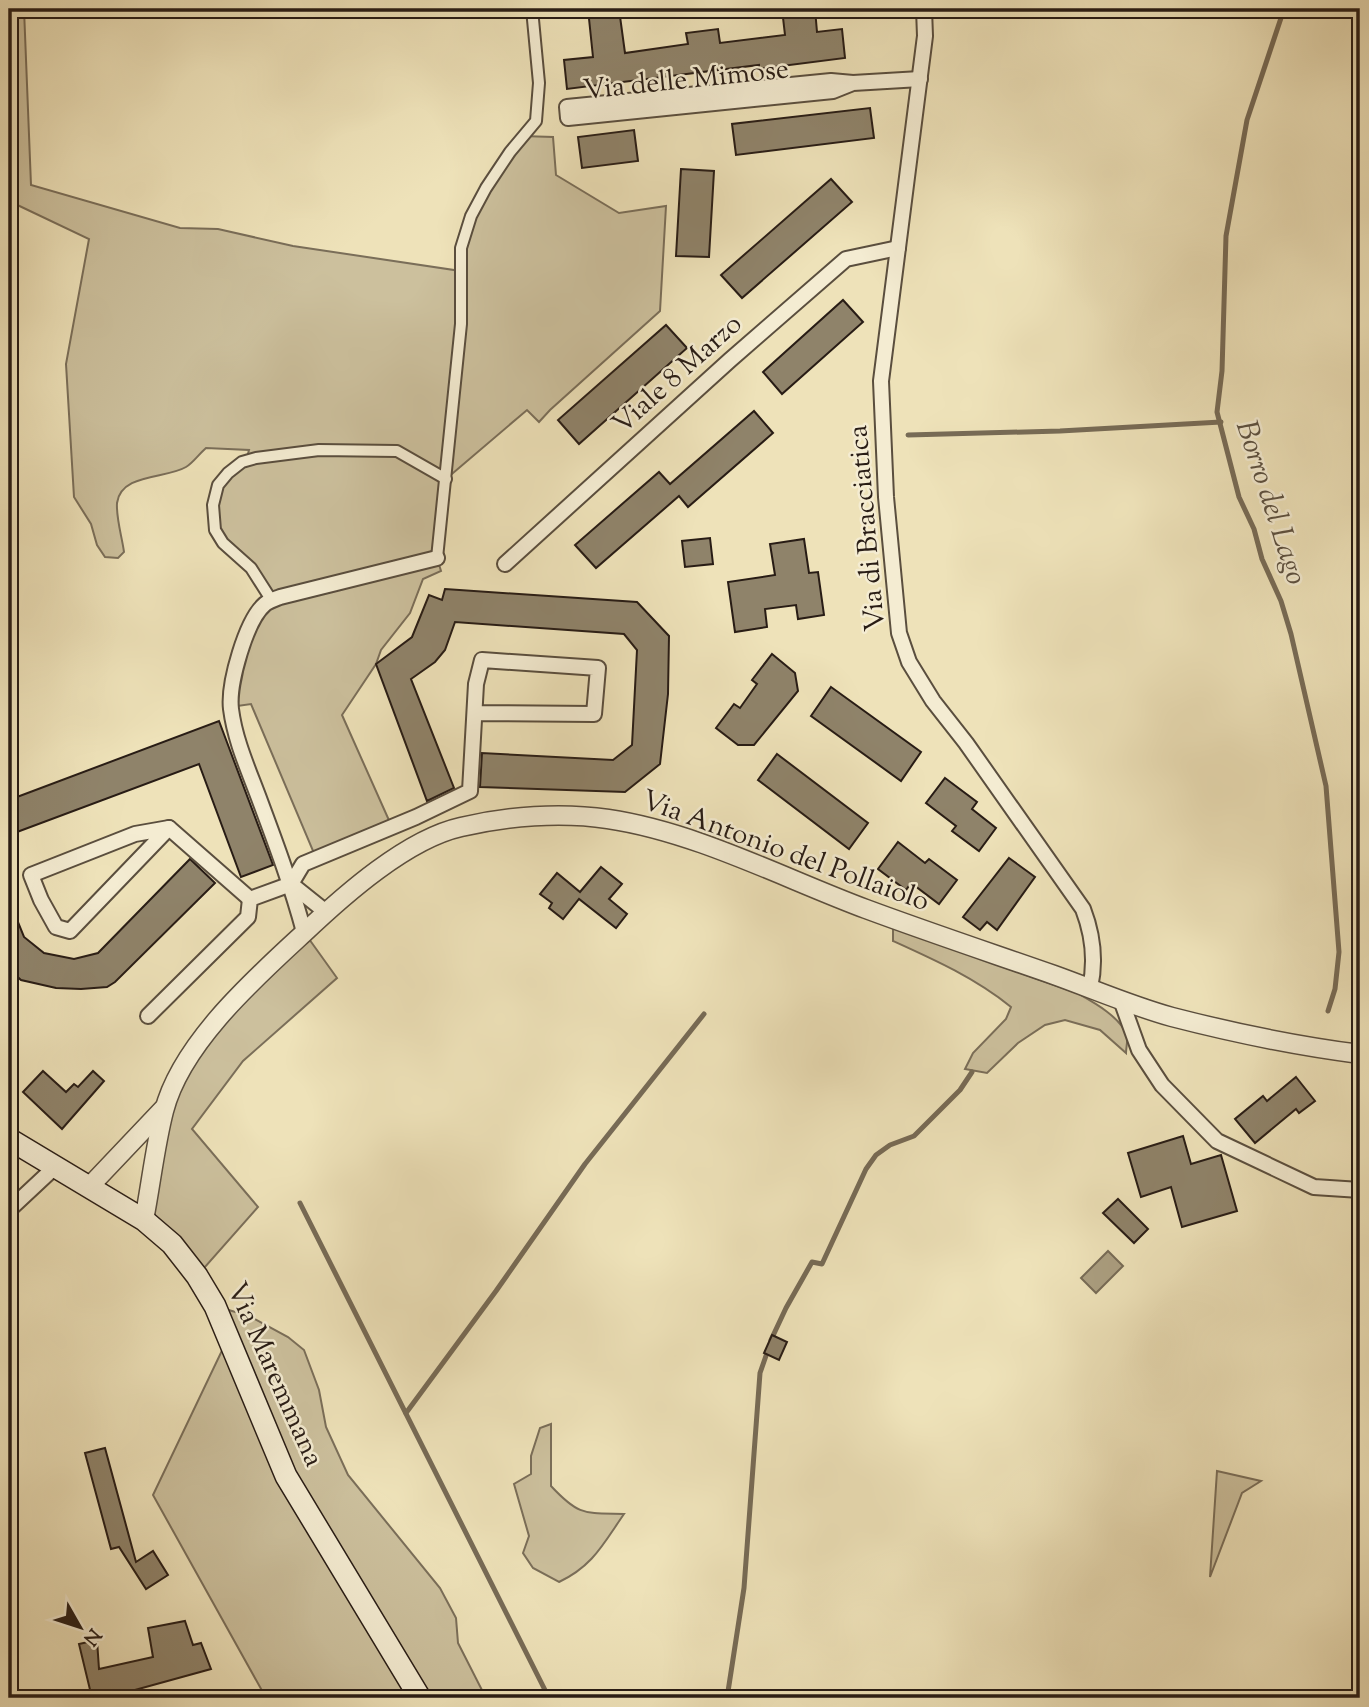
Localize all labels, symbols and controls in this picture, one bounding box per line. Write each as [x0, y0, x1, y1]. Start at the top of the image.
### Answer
street label: Via delle Mimose [581, 50, 791, 112]
street label: Viale 8 Marzo [604, 306, 752, 444]
water label: Borro del Lago [1223, 415, 1317, 591]
street label: Via di Bracciatica [839, 423, 897, 633]
street label: Via Antonio del Pollaiolo [635, 781, 935, 923]
street label: Via Maremmana [215, 1276, 333, 1474]
north arrow [46, 1592, 116, 1662]
text: N [76, 1622, 107, 1651]

